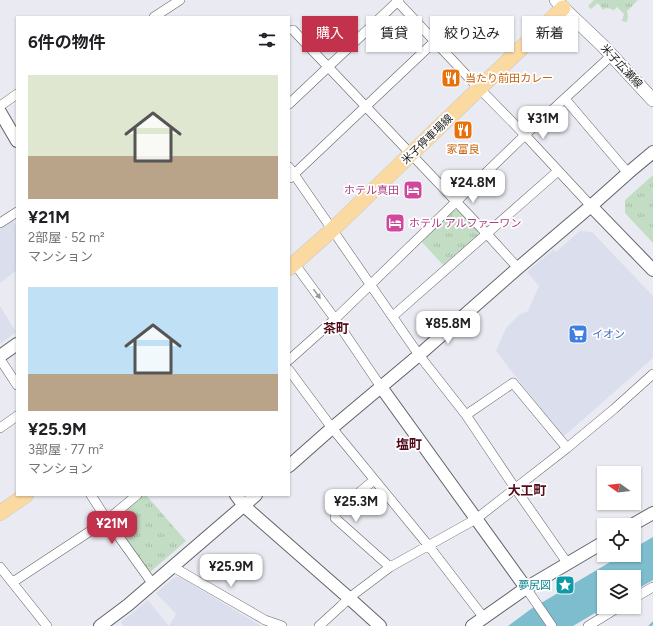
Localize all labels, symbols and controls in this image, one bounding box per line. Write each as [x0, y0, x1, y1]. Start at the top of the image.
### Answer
chip: 購入 [302, 16, 358, 52]
chip: 賃貸 [366, 16, 422, 52]
chip: 絞り込み [430, 16, 514, 52]
chip: 新着 [522, 16, 578, 52]
icon: filters [256, 29, 278, 51]
text: 6件の物件 [28, 32, 106, 52]
street label: 米子広瀬線 [598, 42, 645, 91]
restaurant icon: 当たり前田カレー [440, 67, 462, 89]
place label: 当たり前田カレー [465, 72, 553, 85]
icon: home [117, 101, 189, 173]
pin: ¥31M [519, 106, 567, 140]
text: ¥31M [527, 111, 559, 126]
street label: 米子停車場線 [399, 112, 456, 167]
restaurant icon: 家富良 [452, 119, 474, 141]
place label: 家富良 [447, 143, 480, 156]
pin: ¥24.8M [440, 170, 506, 204]
text: ¥24.8M [450, 175, 496, 190]
hotel icon: ホテル真田 [402, 179, 424, 201]
place label: ホテル真田 [344, 184, 399, 197]
text: ¥21M [28, 207, 70, 227]
hotel icon: ホテル アルファーワン [384, 212, 406, 234]
place label: ホテル アルファーワン [409, 217, 522, 230]
text: 2部屋 · 52 m² [28, 230, 105, 245]
text: マンション [28, 249, 93, 264]
one-way arrow [313, 289, 321, 300]
pin: ¥85.8M [415, 311, 481, 345]
icon: home [117, 313, 189, 385]
text: ¥85.8M [425, 316, 471, 331]
district label: 茶町 [323, 321, 349, 336]
supermarket icon: イオン [567, 323, 589, 345]
place label: イオン [592, 328, 625, 341]
text: ¥25.9M [28, 419, 87, 439]
district label: 塩町 [396, 437, 422, 452]
text: 3部屋 · 77 m² [28, 442, 104, 457]
text: マンション [28, 461, 93, 476]
north arrow [597, 466, 641, 510]
map controls [597, 466, 641, 614]
district label: 大工町 [507, 483, 547, 498]
pin: ¥25.3M [323, 489, 389, 523]
text: ¥25.3M [334, 494, 378, 509]
pin: ¥21M [88, 511, 136, 545]
text: ¥21M [96, 516, 128, 531]
button: locate [597, 518, 641, 562]
pin: ¥25.9M [198, 554, 264, 588]
text: ¥25.9M [209, 559, 253, 574]
button: layers [597, 570, 641, 614]
place icon: 夢尻図 [554, 574, 576, 596]
place label: 夢尻図 [518, 579, 551, 592]

